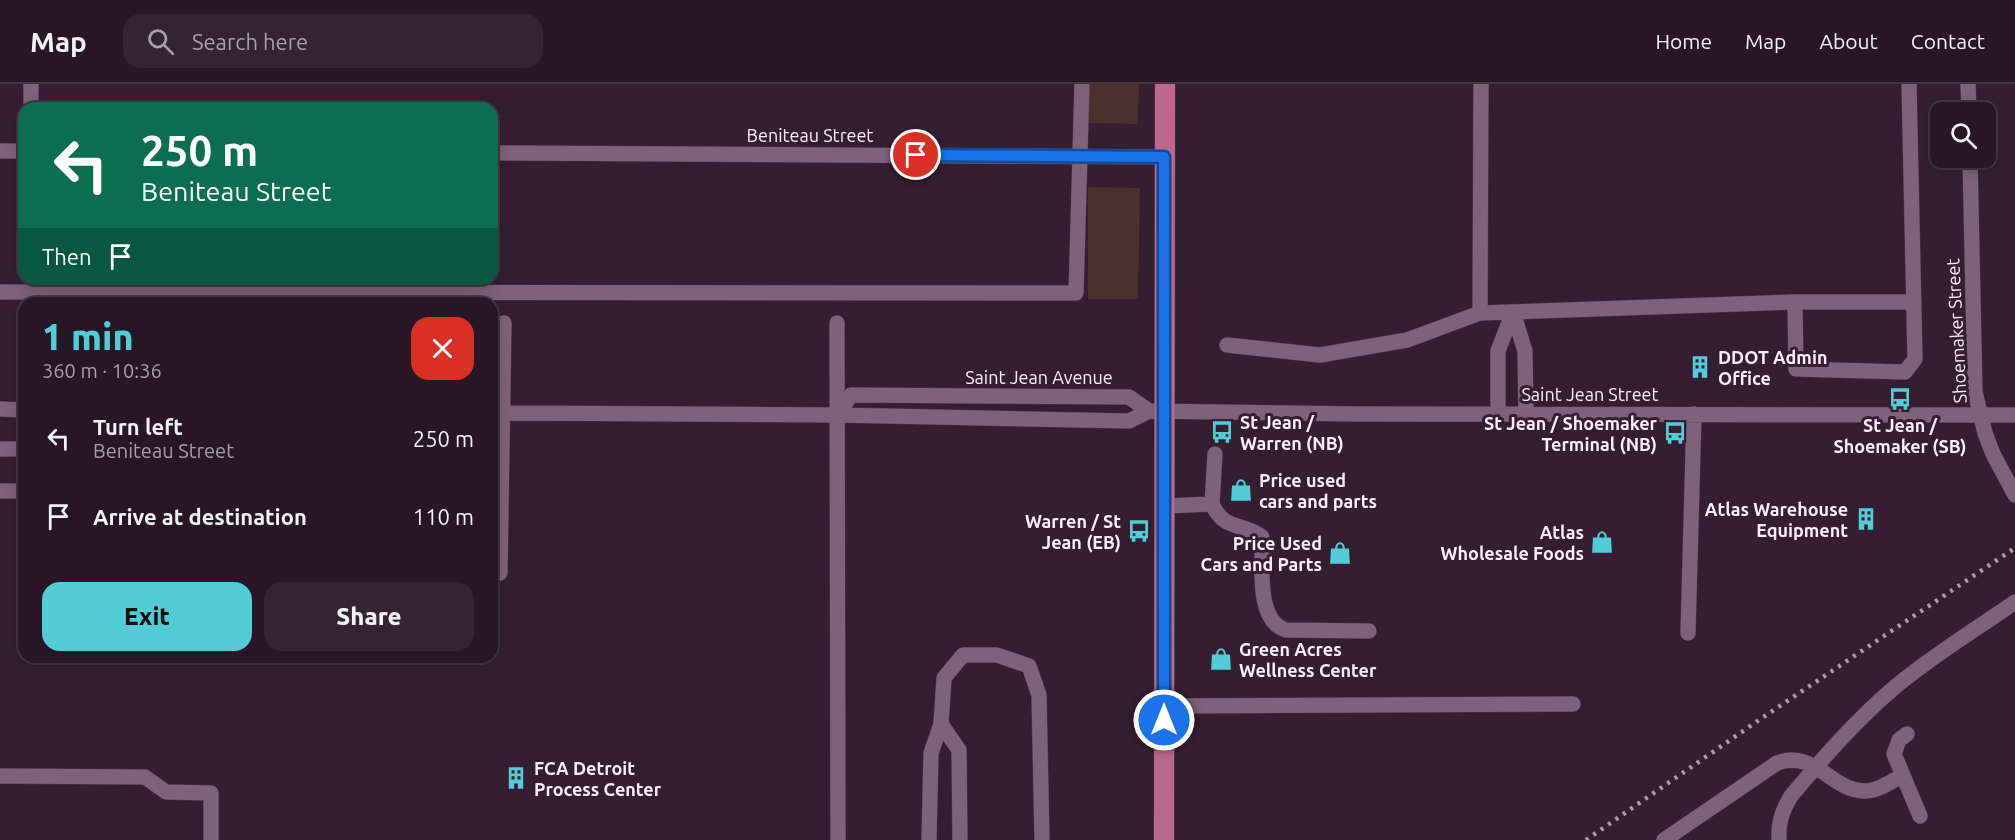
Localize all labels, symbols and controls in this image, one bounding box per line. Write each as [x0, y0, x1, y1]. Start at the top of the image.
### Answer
search box [123, 14, 543, 68]
icon: search [144, 25, 177, 58]
text: Map [30, 26, 87, 57]
text: Search here [192, 29, 308, 54]
text: Home [1655, 29, 1712, 53]
text: Map [1745, 29, 1786, 53]
text: About [1819, 29, 1878, 53]
text: Contact [1911, 29, 1985, 53]
map controls [1930, 102, 1996, 168]
button: search [1930, 102, 1996, 168]
street label: Beniteau Street [747, 125, 873, 145]
icon: left [42, 126, 120, 204]
text: 250 m [141, 127, 258, 174]
pin [890, 129, 941, 180]
icon: arrive [899, 138, 932, 171]
text: Beniteau Street [141, 176, 331, 206]
icon: arrive [104, 240, 137, 273]
text: Then [42, 244, 92, 269]
street label: Shoemaker Street [1942, 258, 1970, 404]
text: 1 min [42, 316, 134, 357]
button: close [411, 317, 474, 380]
place label: DDOT Admin Office [1718, 347, 1827, 388]
building icon: DDOT Admin Office [1687, 354, 1713, 380]
text: 360 m · 10:36 [42, 359, 162, 382]
street label: Saint Jean Avenue [965, 367, 1113, 387]
street label: Saint Jean Street [1521, 384, 1659, 404]
bus stop icon: St Jean / Shoemaker (SB) [1887, 386, 1913, 412]
place label: St Jean / Warren (NB) [1240, 412, 1344, 454]
place label: St Jean / Shoemaker Terminal (NB) [1484, 413, 1658, 455]
text: Turn left [93, 414, 183, 439]
place label: St Jean / Shoemaker (SB) [1833, 415, 1967, 457]
bus stop icon: St Jean / Warren (NB) [1209, 419, 1235, 445]
bus stop icon: St Jean / Shoemaker Terminal (NB) [1662, 420, 1688, 446]
icon: left [42, 422, 75, 455]
text: 250 m [413, 426, 474, 451]
text: Beniteau Street [93, 439, 234, 462]
place label: Price used cars and parts [1259, 470, 1377, 511]
shop icon: Price used cars and parts [1228, 477, 1254, 503]
place label: Atlas Warehouse Equipment [1705, 499, 1848, 540]
icon: arrive [42, 500, 75, 533]
text: Arrive at destination [93, 504, 307, 529]
text: 110 m [413, 504, 474, 529]
building icon: Atlas Warehouse Equipment [1853, 506, 1879, 532]
place label: Warren / St Jean (EB) [1025, 511, 1121, 553]
bus stop icon: Warren / St Jean (EB) [1126, 518, 1152, 544]
place label: Atlas Wholesale Foods [1441, 522, 1584, 563]
shop icon: Atlas Wholesale Foods [1589, 529, 1615, 555]
place label: Price Used Cars and Parts [1201, 533, 1322, 574]
shop icon: Price Used Cars and Parts [1327, 540, 1353, 566]
button: Exit [42, 582, 252, 651]
button: Share [264, 582, 474, 651]
place label: Green Acres Wellness Center [1239, 639, 1377, 680]
shop icon: Green Acres Wellness Center [1208, 646, 1234, 672]
position arrow [1132, 688, 1196, 752]
place label: FCA Detroit Process Center [534, 758, 662, 799]
building icon: FCA Detroit Process Center [503, 765, 529, 791]

